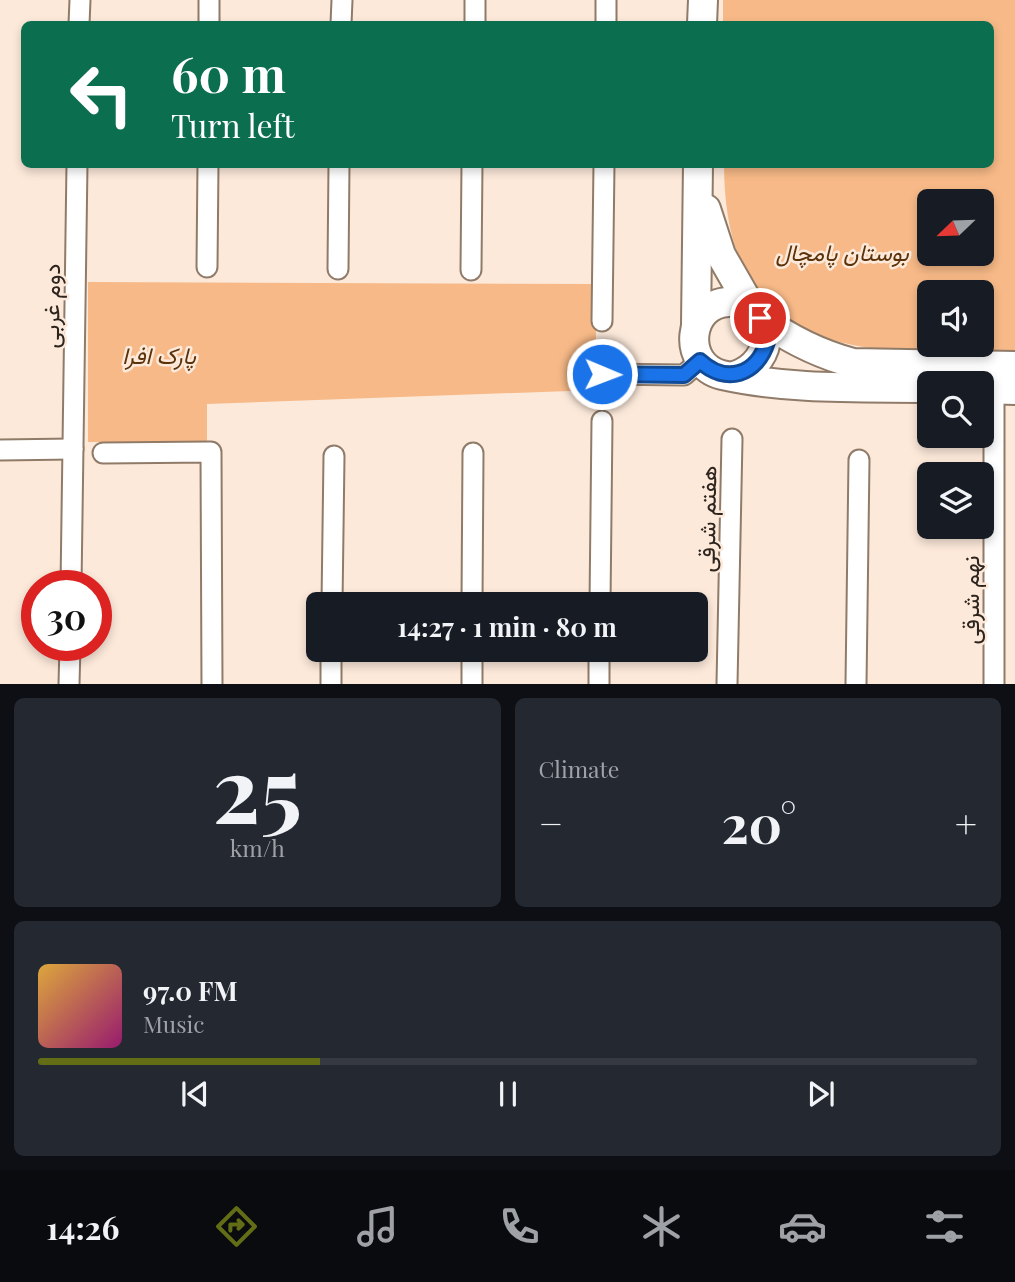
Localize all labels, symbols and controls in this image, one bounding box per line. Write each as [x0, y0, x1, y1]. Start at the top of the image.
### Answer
text: 60 m [171, 40, 286, 105]
icon: left [56, 49, 147, 140]
text: Turn left [171, 103, 295, 146]
north arrow [917, 189, 994, 266]
map controls [917, 189, 994, 539]
park label: بوستان پامچال [775, 236, 910, 269]
street label: دوم غربی [34, 263, 67, 349]
button: sound [917, 280, 994, 357]
pin [730, 288, 790, 348]
icon: arrive [741, 299, 779, 337]
position arrow [565, 337, 639, 411]
park label: پارک افرا [122, 339, 197, 372]
button: search [917, 371, 994, 448]
button: layers [917, 462, 994, 539]
street label: هفتم شرقی [690, 465, 723, 573]
street label: نهم شرقی [954, 555, 986, 645]
speed limit sign: 30 [21, 570, 112, 661]
text: 14:27 · 1 min · 80 m [397, 609, 617, 644]
text: 25 [213, 726, 302, 847]
text: Climate [539, 753, 619, 784]
text: 20° [721, 788, 796, 857]
text: − [539, 797, 563, 848]
text: + [955, 797, 977, 848]
text: km/h [230, 832, 285, 863]
text: 97.0 FM [143, 973, 238, 1008]
text: Music [143, 1008, 204, 1039]
icon: previous [176, 1075, 214, 1113]
icon: pause [489, 1075, 527, 1113]
icon: next [802, 1075, 840, 1113]
icon: directions [212, 1202, 261, 1251]
icon: music [353, 1202, 402, 1251]
icon: phone [495, 1202, 544, 1251]
icon: climate [637, 1202, 686, 1251]
icon: car [778, 1202, 827, 1251]
icon: filters [920, 1202, 969, 1251]
text: 14:26 [46, 1205, 119, 1248]

